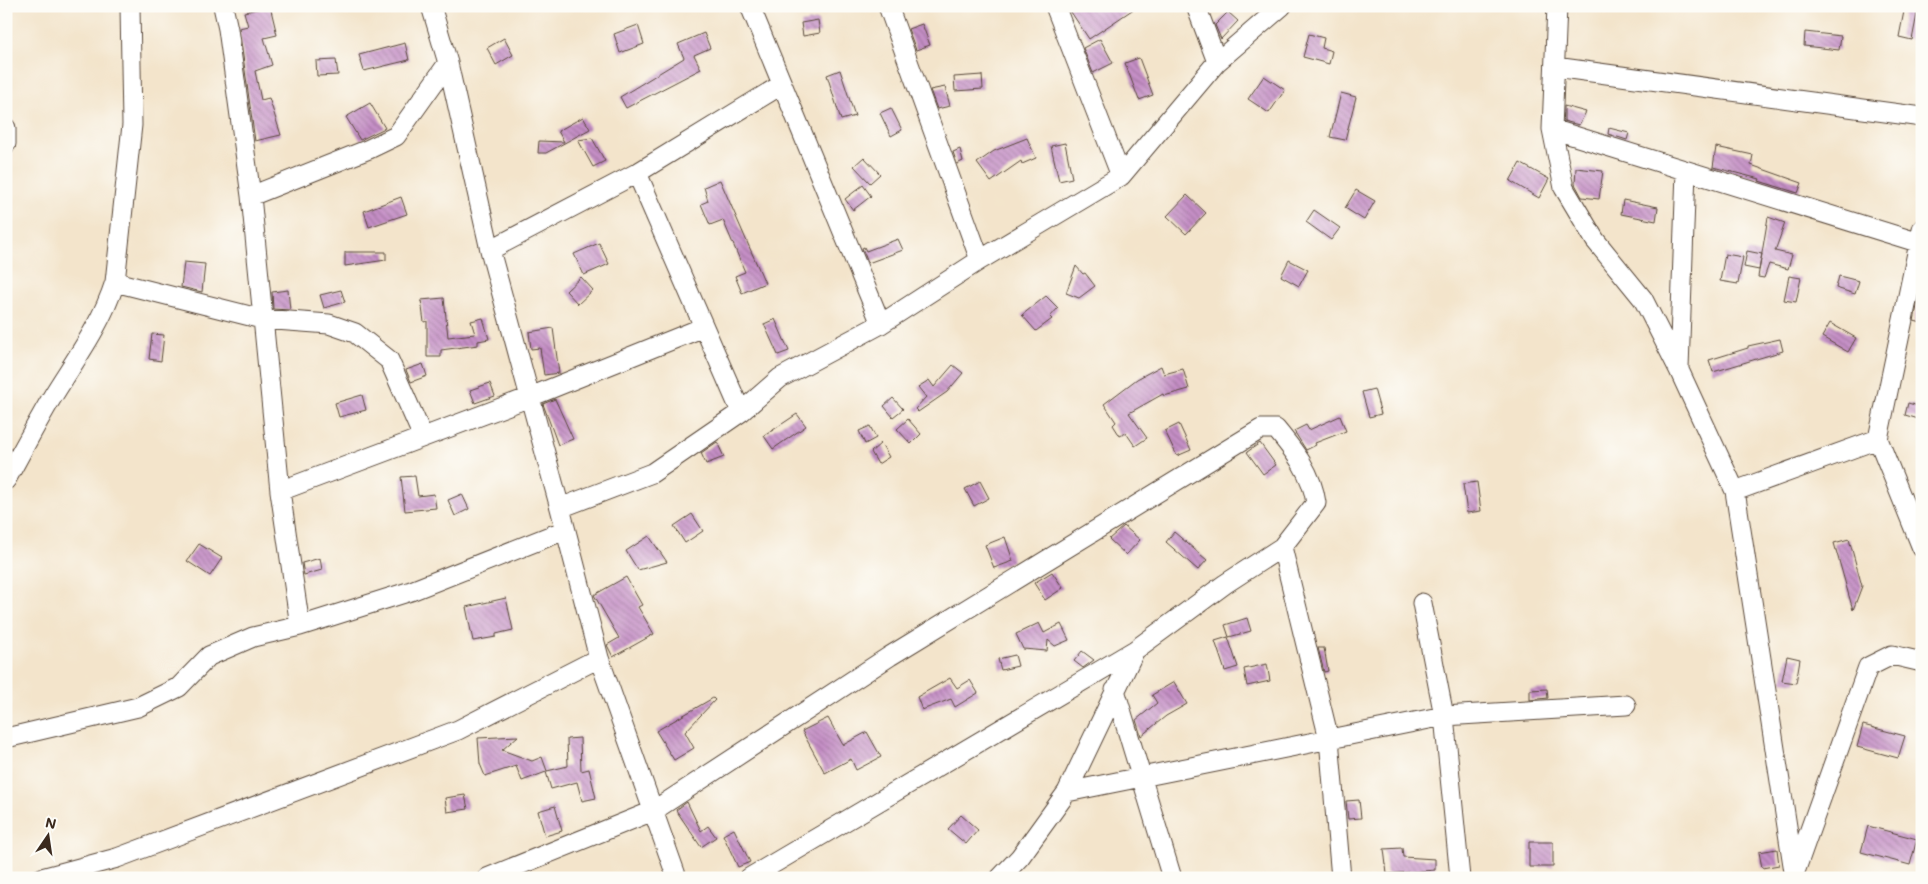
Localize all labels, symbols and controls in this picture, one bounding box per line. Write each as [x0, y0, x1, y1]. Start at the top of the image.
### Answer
north arrow [22, 812, 72, 862]
text: N [44, 812, 58, 833]

